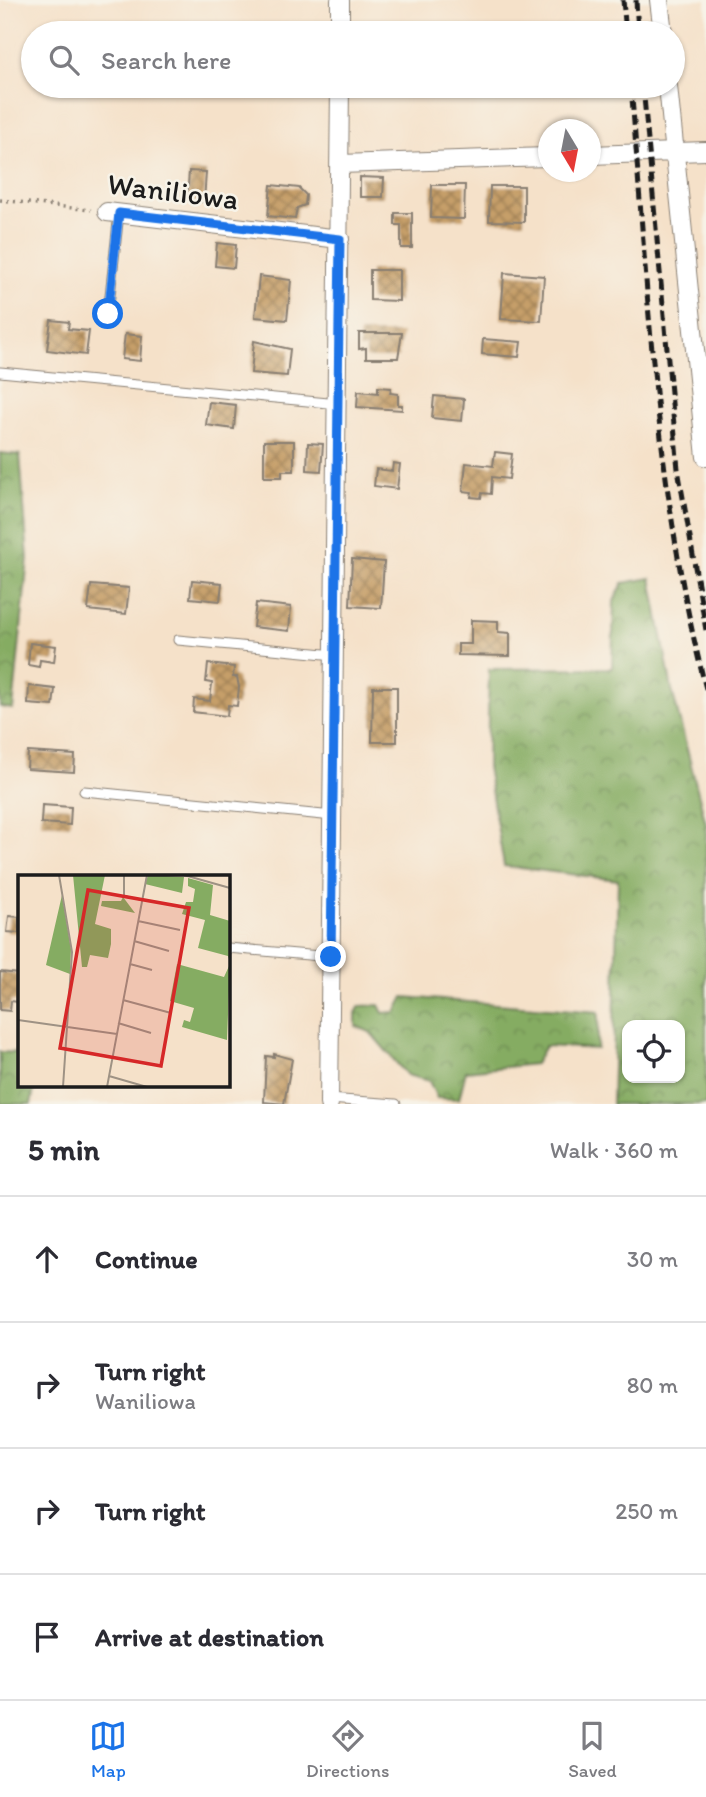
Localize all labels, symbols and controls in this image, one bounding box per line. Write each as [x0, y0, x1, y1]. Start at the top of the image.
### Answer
search box [21, 21, 685, 98]
icon: search [45, 41, 83, 79]
text: Search here [101, 44, 231, 76]
north arrow [538, 119, 601, 182]
street label: Waniliowa [105, 165, 241, 217]
route start [92, 298, 123, 329]
inset map [18, 875, 229, 1086]
route end [315, 941, 346, 972]
map controls [622, 1020, 685, 1083]
button: locate [622, 1020, 685, 1083]
text: 5 min [28, 1131, 99, 1168]
text: Walk · 360 m [550, 1136, 678, 1164]
icon: ahead [28, 1240, 66, 1278]
text: Continue [95, 1243, 198, 1275]
text: 30 m [627, 1245, 678, 1273]
text: Turn right [95, 1355, 206, 1387]
icon: right [28, 1366, 66, 1404]
text: 80 m [627, 1371, 678, 1399]
text: Waniliowa [95, 1387, 196, 1415]
icon: right [28, 1492, 66, 1530]
text: Turn right [95, 1495, 206, 1527]
text: 250 m [615, 1497, 678, 1525]
icon: arrive [28, 1618, 66, 1656]
text: Arrive at destination [95, 1621, 324, 1653]
tab: Map [89, 1717, 127, 1782]
tab: Directions [306, 1717, 390, 1782]
tab: Saved [568, 1717, 617, 1782]

